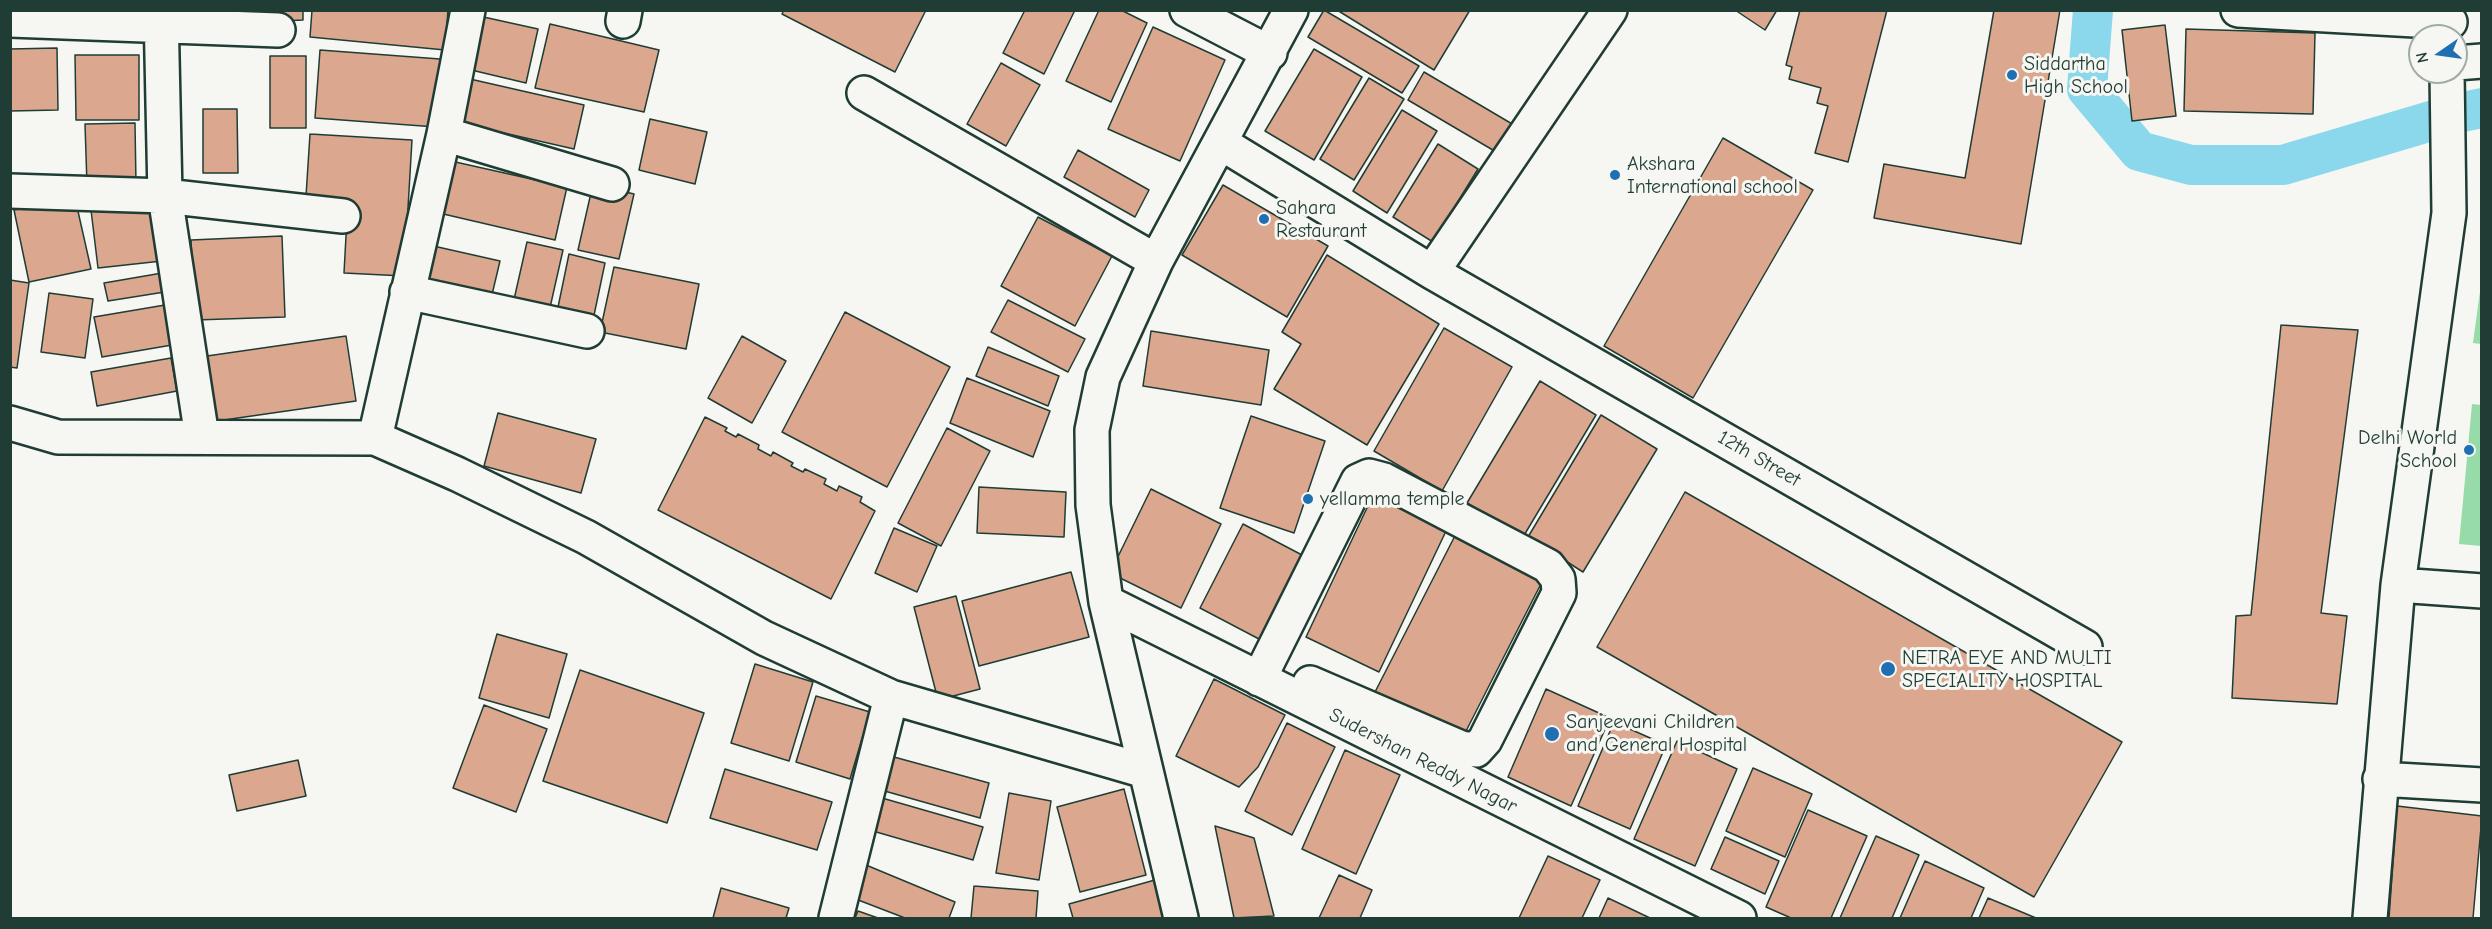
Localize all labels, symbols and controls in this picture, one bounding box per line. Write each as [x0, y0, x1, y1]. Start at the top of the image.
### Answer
north arrow [2408, 24, 2468, 84]
text: N [2412, 50, 2432, 65]
place label: Siddartha High School [2024, 52, 2128, 99]
marker: Siddartha High School [2005, 68, 2019, 82]
place label: Akshara International school [1627, 152, 1798, 199]
marker: Akshara International school [1608, 168, 1622, 182]
place label: Sahara Restaurant [1276, 196, 1366, 243]
marker: Sahara Restaurant [1257, 212, 1271, 226]
street label: 12th Street [1713, 426, 1805, 492]
place label: Delhi World School [2358, 426, 2457, 473]
marker: Delhi World School [2462, 443, 2476, 457]
place label: yellamma temple [1320, 487, 1465, 511]
marker: yellamma temple [1301, 492, 1315, 506]
place label: NETRA EYE AND MULTI SPECIALITY HOSPITAL [1902, 646, 2112, 693]
marker: NETRA EYE AND MULTI SPECIALITY HOSPITAL [1879, 660, 1897, 678]
street label: Sudershan Reddy Nagar [1325, 703, 1521, 819]
place label: Sanjeevani Children and General Hospital [1566, 710, 1747, 757]
marker: Sanjeevani Children and General Hospital [1543, 725, 1561, 743]

